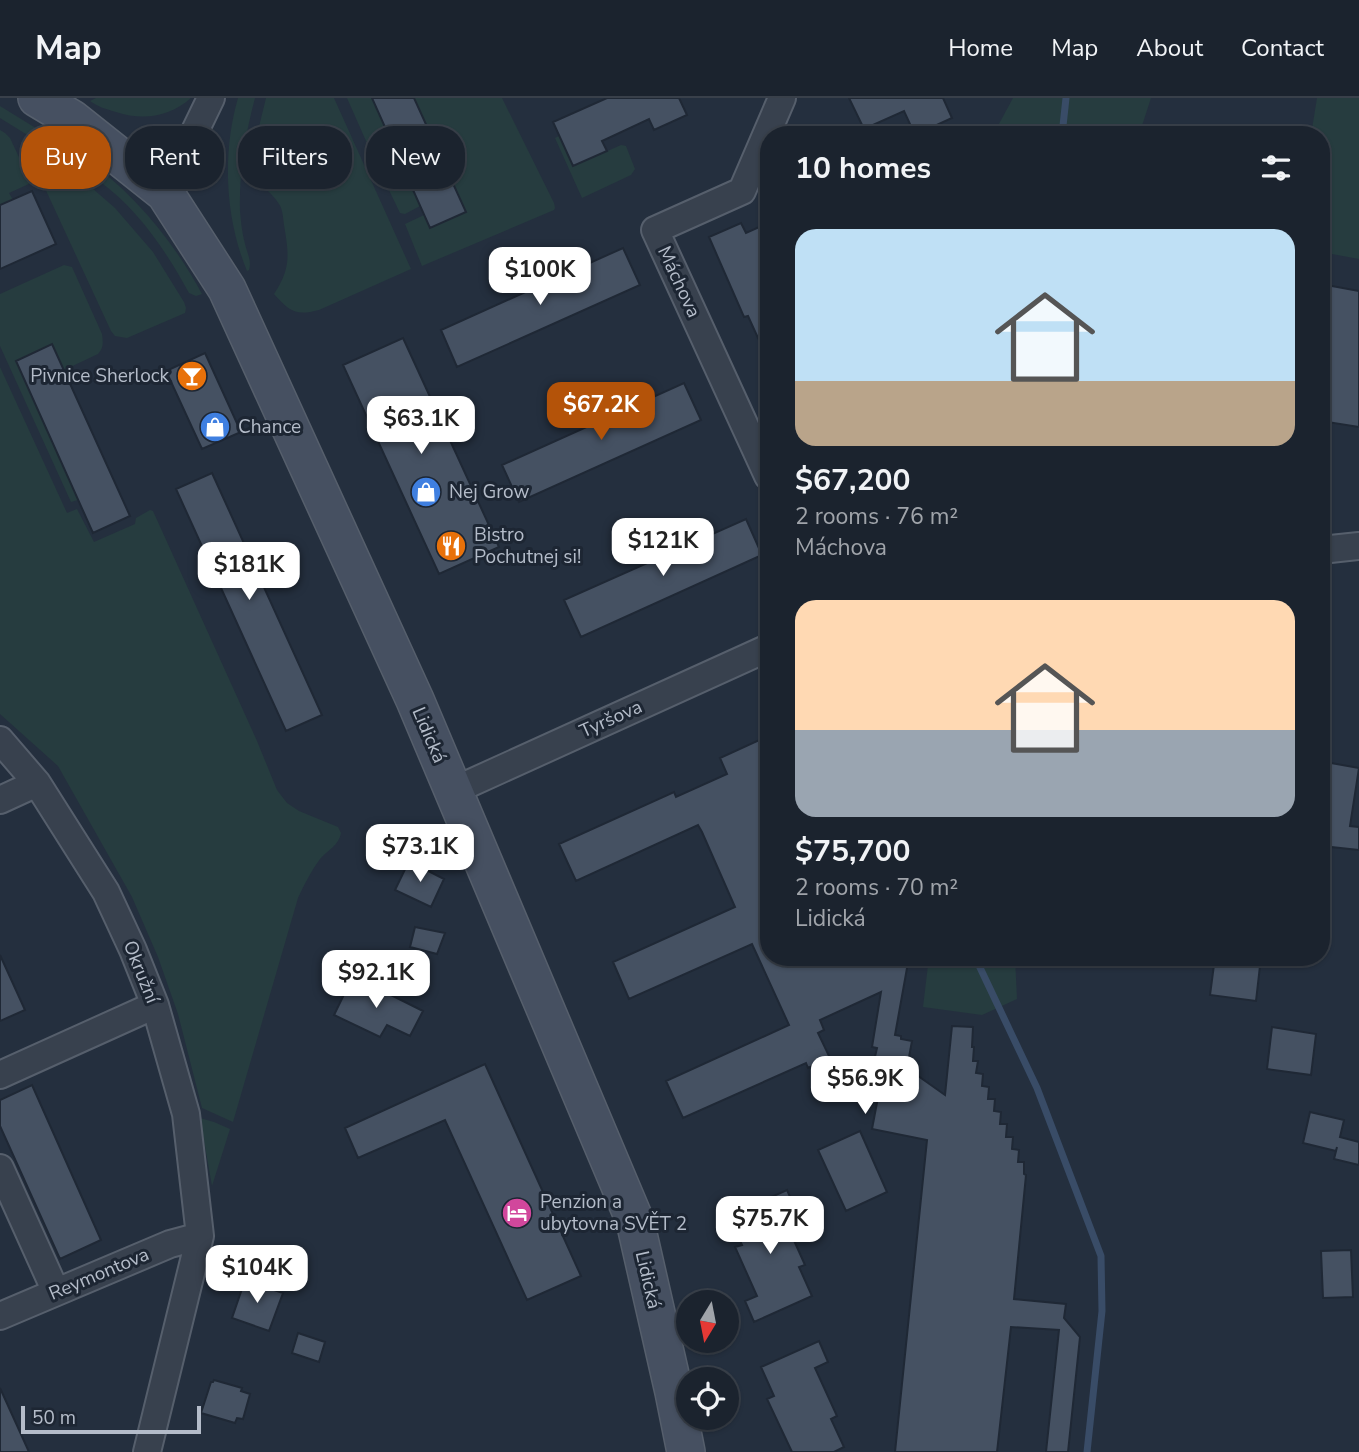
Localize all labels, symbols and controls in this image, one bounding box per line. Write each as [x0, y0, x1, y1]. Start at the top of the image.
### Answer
text: Map [35, 26, 102, 71]
text: Home [948, 32, 1013, 64]
text: Map [1051, 32, 1098, 64]
text: About [1136, 32, 1203, 64]
text: Contact [1241, 32, 1324, 64]
chip: Buy [21, 126, 111, 189]
chip: Rent [125, 126, 224, 189]
chip: Filters [238, 126, 352, 189]
chip: New [366, 126, 465, 189]
text: 10 homes [795, 148, 931, 189]
icon: filters [1257, 149, 1295, 187]
street label: Máchova [651, 242, 707, 322]
pin: $100K [491, 248, 589, 307]
text: $100K [505, 254, 575, 285]
icon: home [982, 274, 1108, 400]
bar icon: Pivnice Sherlock [175, 359, 209, 393]
place label: Pivnice Sherlock [30, 363, 169, 389]
pin: $67.2K [544, 382, 658, 442]
text: $67.2K [563, 389, 639, 420]
pin: $63.1K [364, 396, 478, 456]
text: $63.1K [383, 403, 459, 434]
shop icon: Chance [198, 410, 232, 444]
place label: Chance [238, 414, 301, 440]
text: $67,200 [795, 460, 910, 501]
shop icon: Nej Grow [409, 475, 443, 509]
place label: Nej Grow [449, 479, 529, 505]
text: 2 rooms · 76 m² [795, 501, 958, 532]
pin: $121K [614, 518, 712, 578]
place label: Bistro Pochutnej si! [474, 522, 581, 570]
text: $121K [628, 525, 698, 556]
restaurant icon: Bistro Pochutnej si! [434, 529, 468, 563]
text: Máchova [795, 532, 887, 563]
pin: $181K [200, 542, 298, 602]
text: $181K [214, 549, 284, 580]
icon: home [982, 645, 1108, 771]
street label: Tyršova [576, 694, 646, 744]
street label: Lidická [406, 703, 452, 767]
pin: $73.1K [363, 824, 477, 884]
text: $73.1K [382, 831, 458, 862]
text: $75,700 [795, 831, 910, 872]
text: 2 rooms · 70 m² [795, 872, 958, 903]
text: Lidická [795, 903, 866, 934]
street label: Okružní [117, 937, 166, 1009]
pin: $92.1K [319, 950, 433, 1010]
text: $92.1K [338, 957, 414, 988]
pin: $56.9K [808, 1056, 922, 1116]
text: $56.9K [827, 1063, 903, 1094]
place label: Penzion a ubytovna SVĚT 2 [540, 1189, 687, 1237]
hotel icon: Penzion a ubytovna SVĚT 2 [500, 1196, 534, 1230]
pin: $75.7K [713, 1196, 827, 1256]
text: $75.7K [732, 1203, 808, 1234]
street label: Reymontova [45, 1241, 153, 1307]
pin: $104K [208, 1246, 306, 1305]
street label: Lidická [629, 1249, 667, 1311]
text: $104K [222, 1252, 292, 1283]
north arrow [676, 1290, 738, 1353]
map controls [676, 1290, 739, 1430]
button: locate [676, 1367, 739, 1430]
scale bar [21, 1403, 201, 1435]
text: 50 m [32, 1405, 76, 1431]

